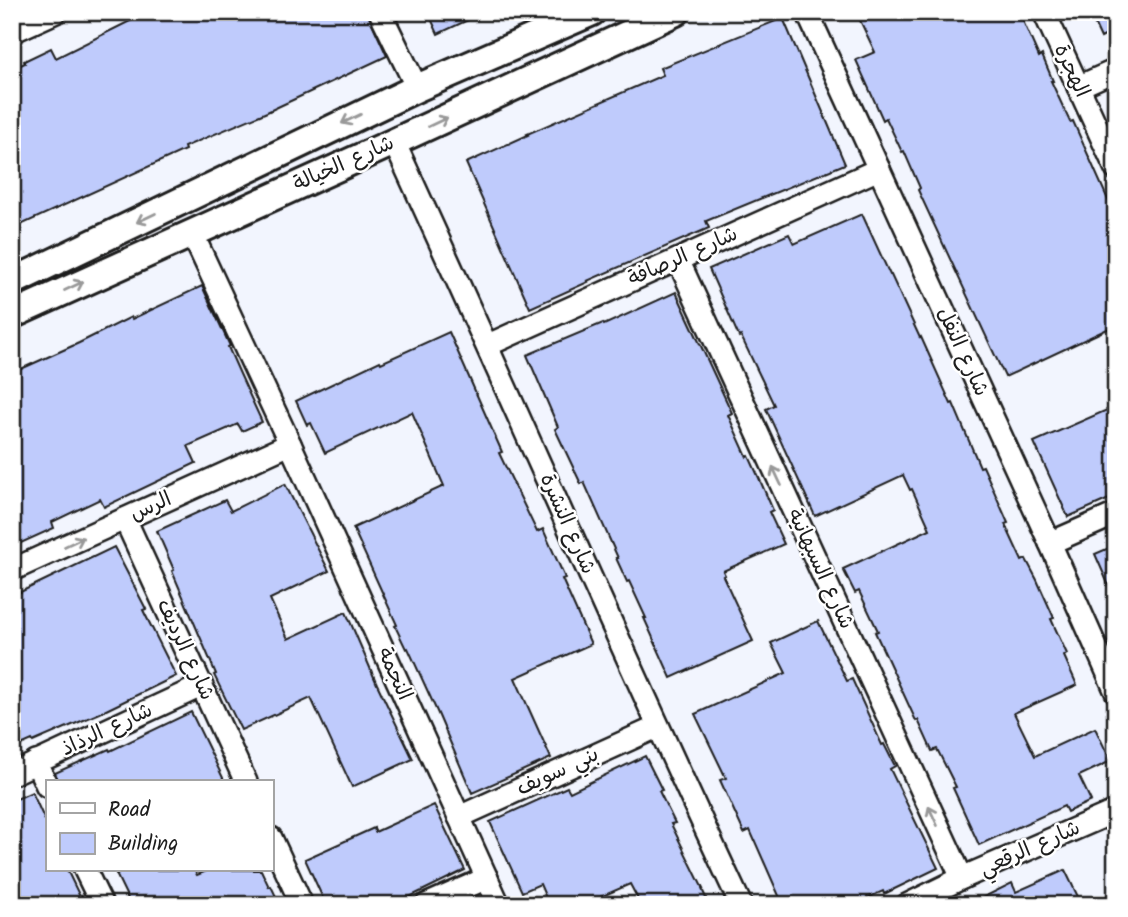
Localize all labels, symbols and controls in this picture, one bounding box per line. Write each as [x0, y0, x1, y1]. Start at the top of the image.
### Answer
street label: الهجرة [1044, 39, 1098, 103]
one-way arrow [341, 113, 362, 127]
one-way arrow [427, 114, 448, 128]
street label: شارع الخيالة [288, 127, 400, 201]
one-way arrow [136, 211, 157, 225]
street label: شارع الرصافة [623, 218, 743, 296]
one-way arrow [63, 279, 84, 292]
street label: شارع النفل [927, 302, 997, 402]
one-way arrow [770, 466, 783, 487]
street label: شارع النشرة [530, 468, 604, 580]
street label: الرس [125, 483, 177, 531]
street label: شارع السبهانية [778, 503, 862, 635]
one-way arrow [63, 535, 84, 548]
street label: شارع الرديف [147, 594, 223, 706]
street label: النجمة [368, 642, 420, 706]
street label: شارع الرذاذ [56, 694, 158, 766]
street label: بني سويف [511, 738, 605, 806]
legend [46, 780, 273, 872]
text: Road [108, 794, 151, 827]
one-way arrow [926, 806, 939, 828]
street label: شارع الرقعي [974, 812, 1086, 887]
text: Building [108, 828, 178, 861]

